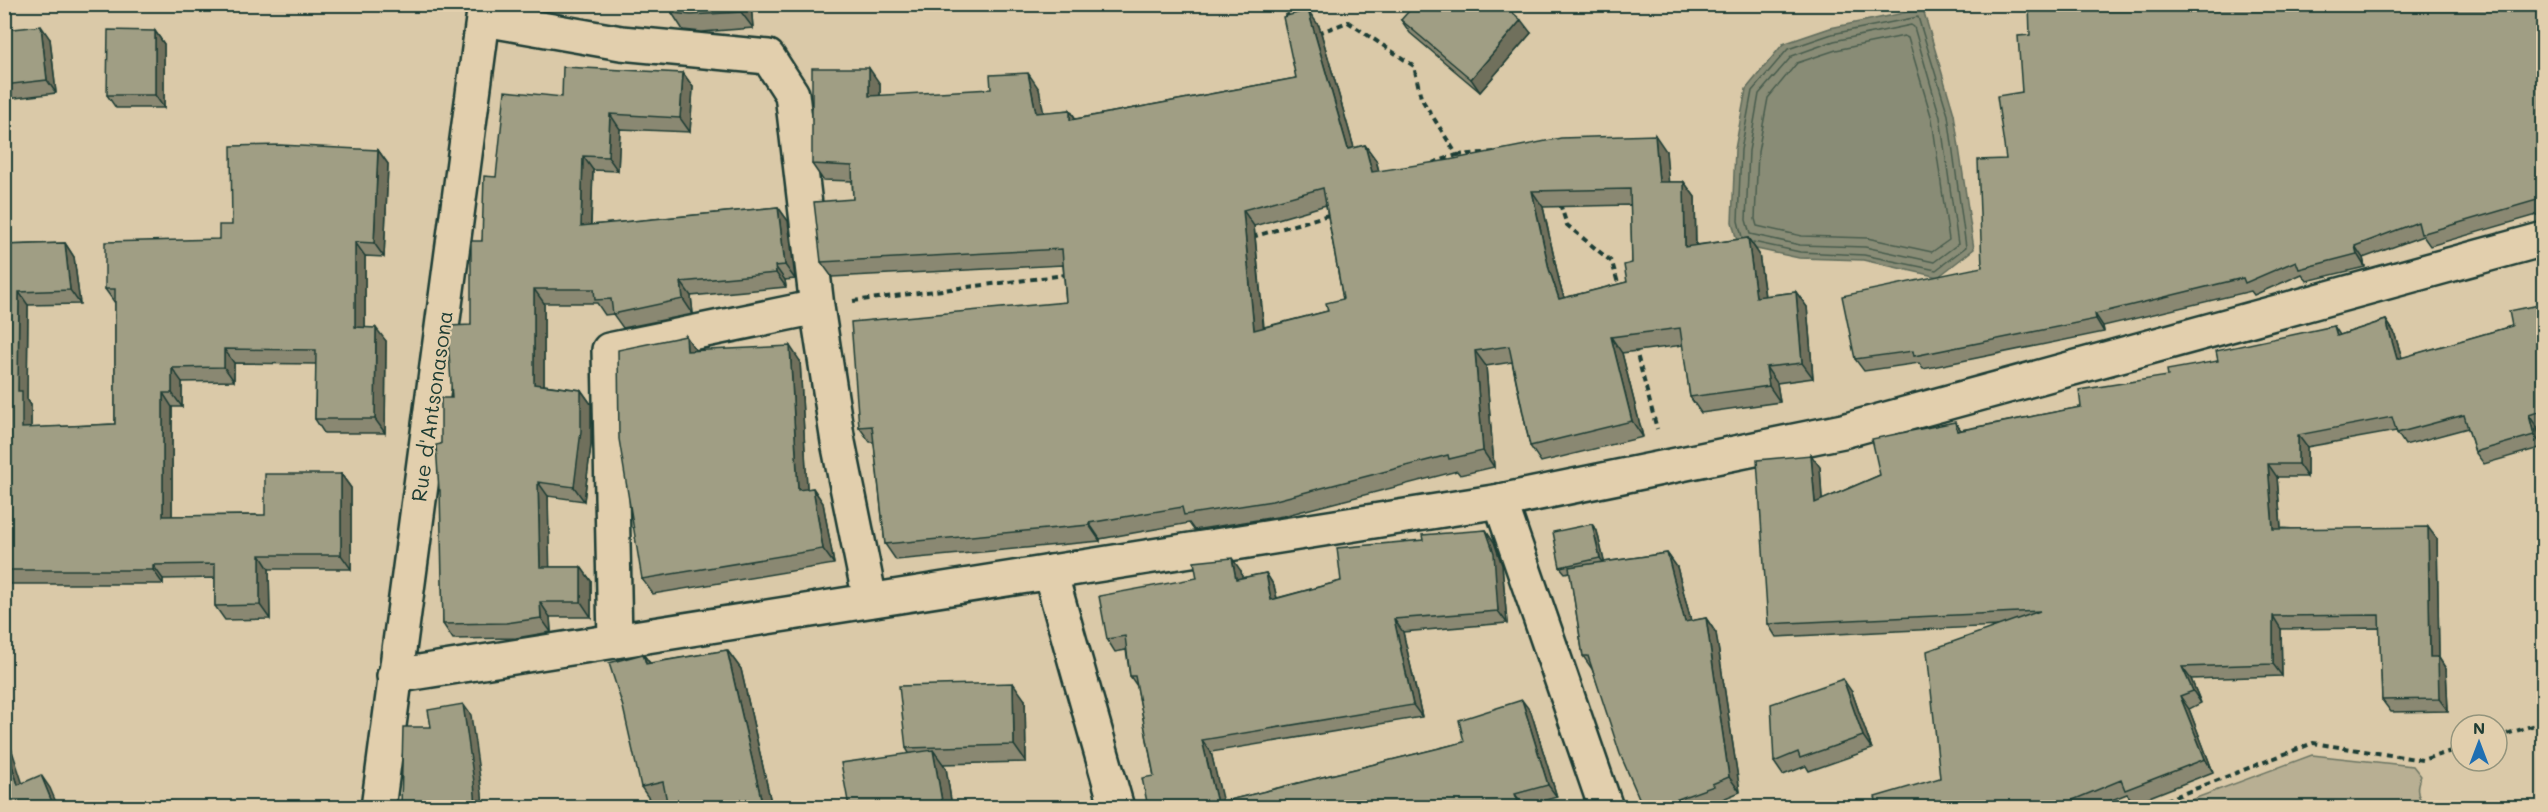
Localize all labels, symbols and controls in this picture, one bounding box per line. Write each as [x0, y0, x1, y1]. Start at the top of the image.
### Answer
street label: Rue d'Antsonasona [404, 309, 458, 503]
north arrow [2449, 713, 2509, 773]
text: N [2473, 717, 2485, 738]

